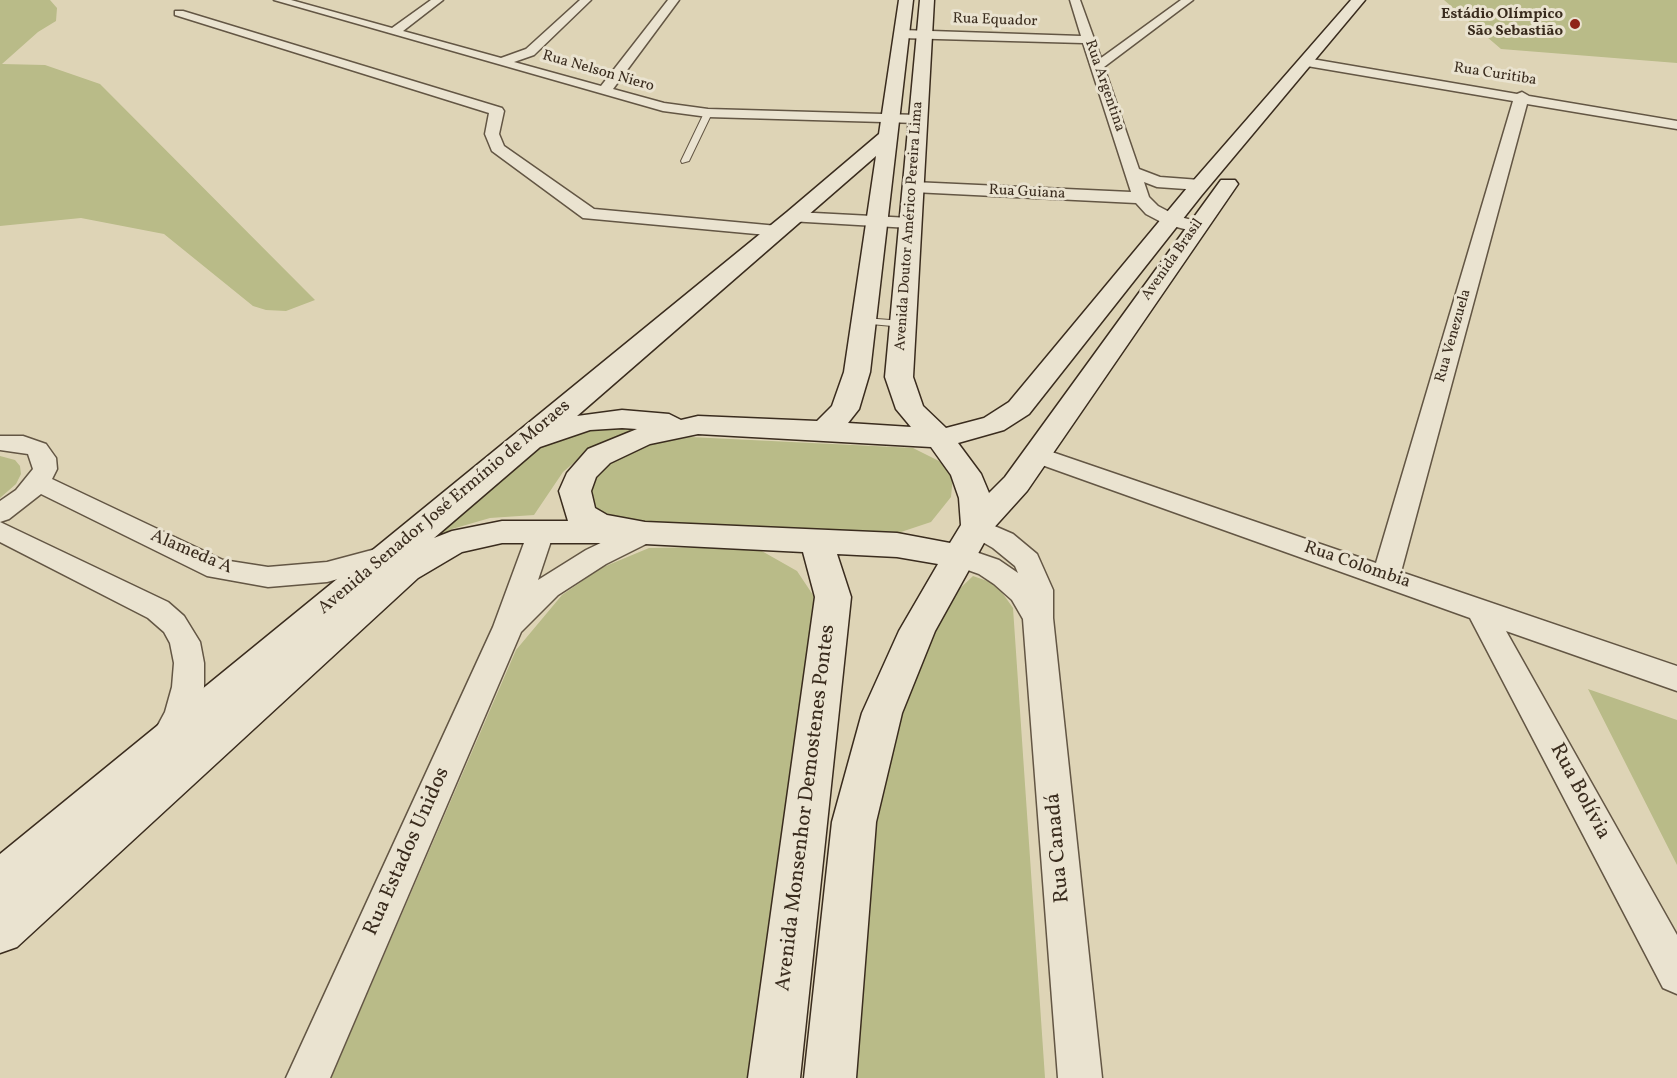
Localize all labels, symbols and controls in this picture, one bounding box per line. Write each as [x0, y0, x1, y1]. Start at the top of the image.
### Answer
place label: Estádio Olímpico São Sebastião [1441, 6, 1563, 41]
street label: Rua Equador [952, 11, 1038, 31]
marker: Estádio Olímpico São Sebastião [1568, 17, 1582, 31]
street label: Rua Argentina [1080, 38, 1128, 134]
street label: Rua Nelson Niero [540, 47, 656, 97]
street label: Rua Curitiba [1452, 60, 1538, 90]
street label: Avenida Doutor Américo Pereira Lima [892, 101, 928, 351]
street label: Rua Guiana [988, 182, 1066, 204]
street label: Avenida Brasil [1138, 216, 1208, 304]
street label: Rua Venezuela [1432, 287, 1476, 385]
street label: Avenida Senador José Ermínio de Moraes [314, 396, 576, 620]
street label: Alameda A [147, 526, 235, 580]
street label: Rua Colombia [1301, 538, 1413, 594]
street label: Avenida Monsenhor Demostenes Pontes [772, 623, 842, 993]
street label: Rua Bolívia [1543, 740, 1615, 844]
street label: Rua Estados Unidos [360, 764, 456, 940]
street label: Rua Canadá [1042, 792, 1076, 904]

